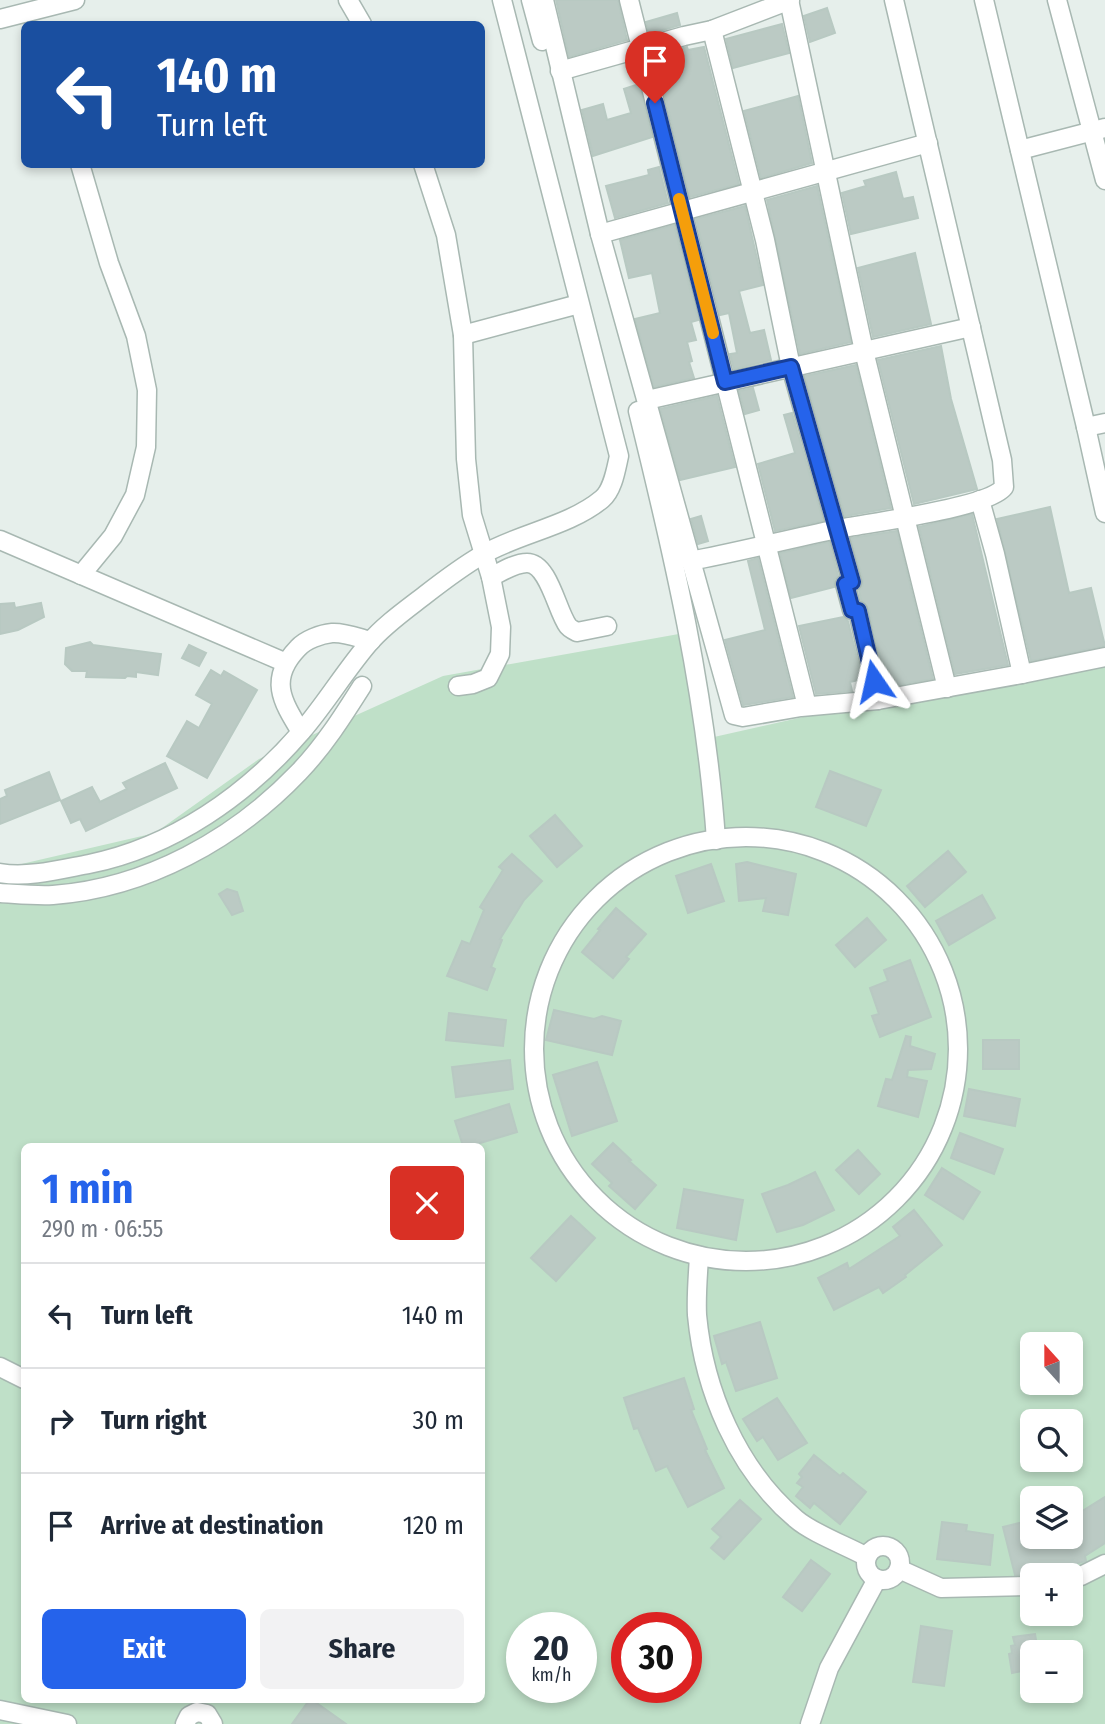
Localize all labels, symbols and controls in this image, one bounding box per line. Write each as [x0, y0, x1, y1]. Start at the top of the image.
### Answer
pin [625, 31, 685, 103]
icon: arrive [636, 42, 674, 80]
text: 140 m [157, 46, 277, 105]
icon: left [42, 49, 133, 140]
text: Turn left [157, 106, 267, 144]
position arrow [837, 644, 911, 718]
text: 1 min [42, 1164, 133, 1214]
button: close [390, 1166, 464, 1240]
text: 290 m · 06:55 [42, 1215, 163, 1243]
icon: left [42, 1297, 80, 1335]
text: Turn left [101, 1300, 193, 1331]
text: 140 m [402, 1300, 464, 1331]
north arrow [1020, 1332, 1083, 1395]
map controls [1020, 1332, 1083, 1703]
icon: right [42, 1402, 80, 1440]
text: Turn right [101, 1405, 207, 1436]
text: 30 m [413, 1405, 464, 1436]
button: search [1020, 1409, 1083, 1472]
button: layers [1020, 1486, 1083, 1549]
icon: arrive [42, 1507, 80, 1545]
text: Arrive at destination [101, 1510, 324, 1541]
text: 120 m [403, 1510, 464, 1541]
button: + [1020, 1563, 1083, 1626]
button: Exit [42, 1609, 246, 1689]
button: Share [260, 1609, 464, 1689]
speed limit sign: 30 [611, 1612, 702, 1703]
text: 20 [534, 1627, 569, 1669]
button: − [1020, 1640, 1083, 1703]
text: km/h [531, 1664, 572, 1686]

